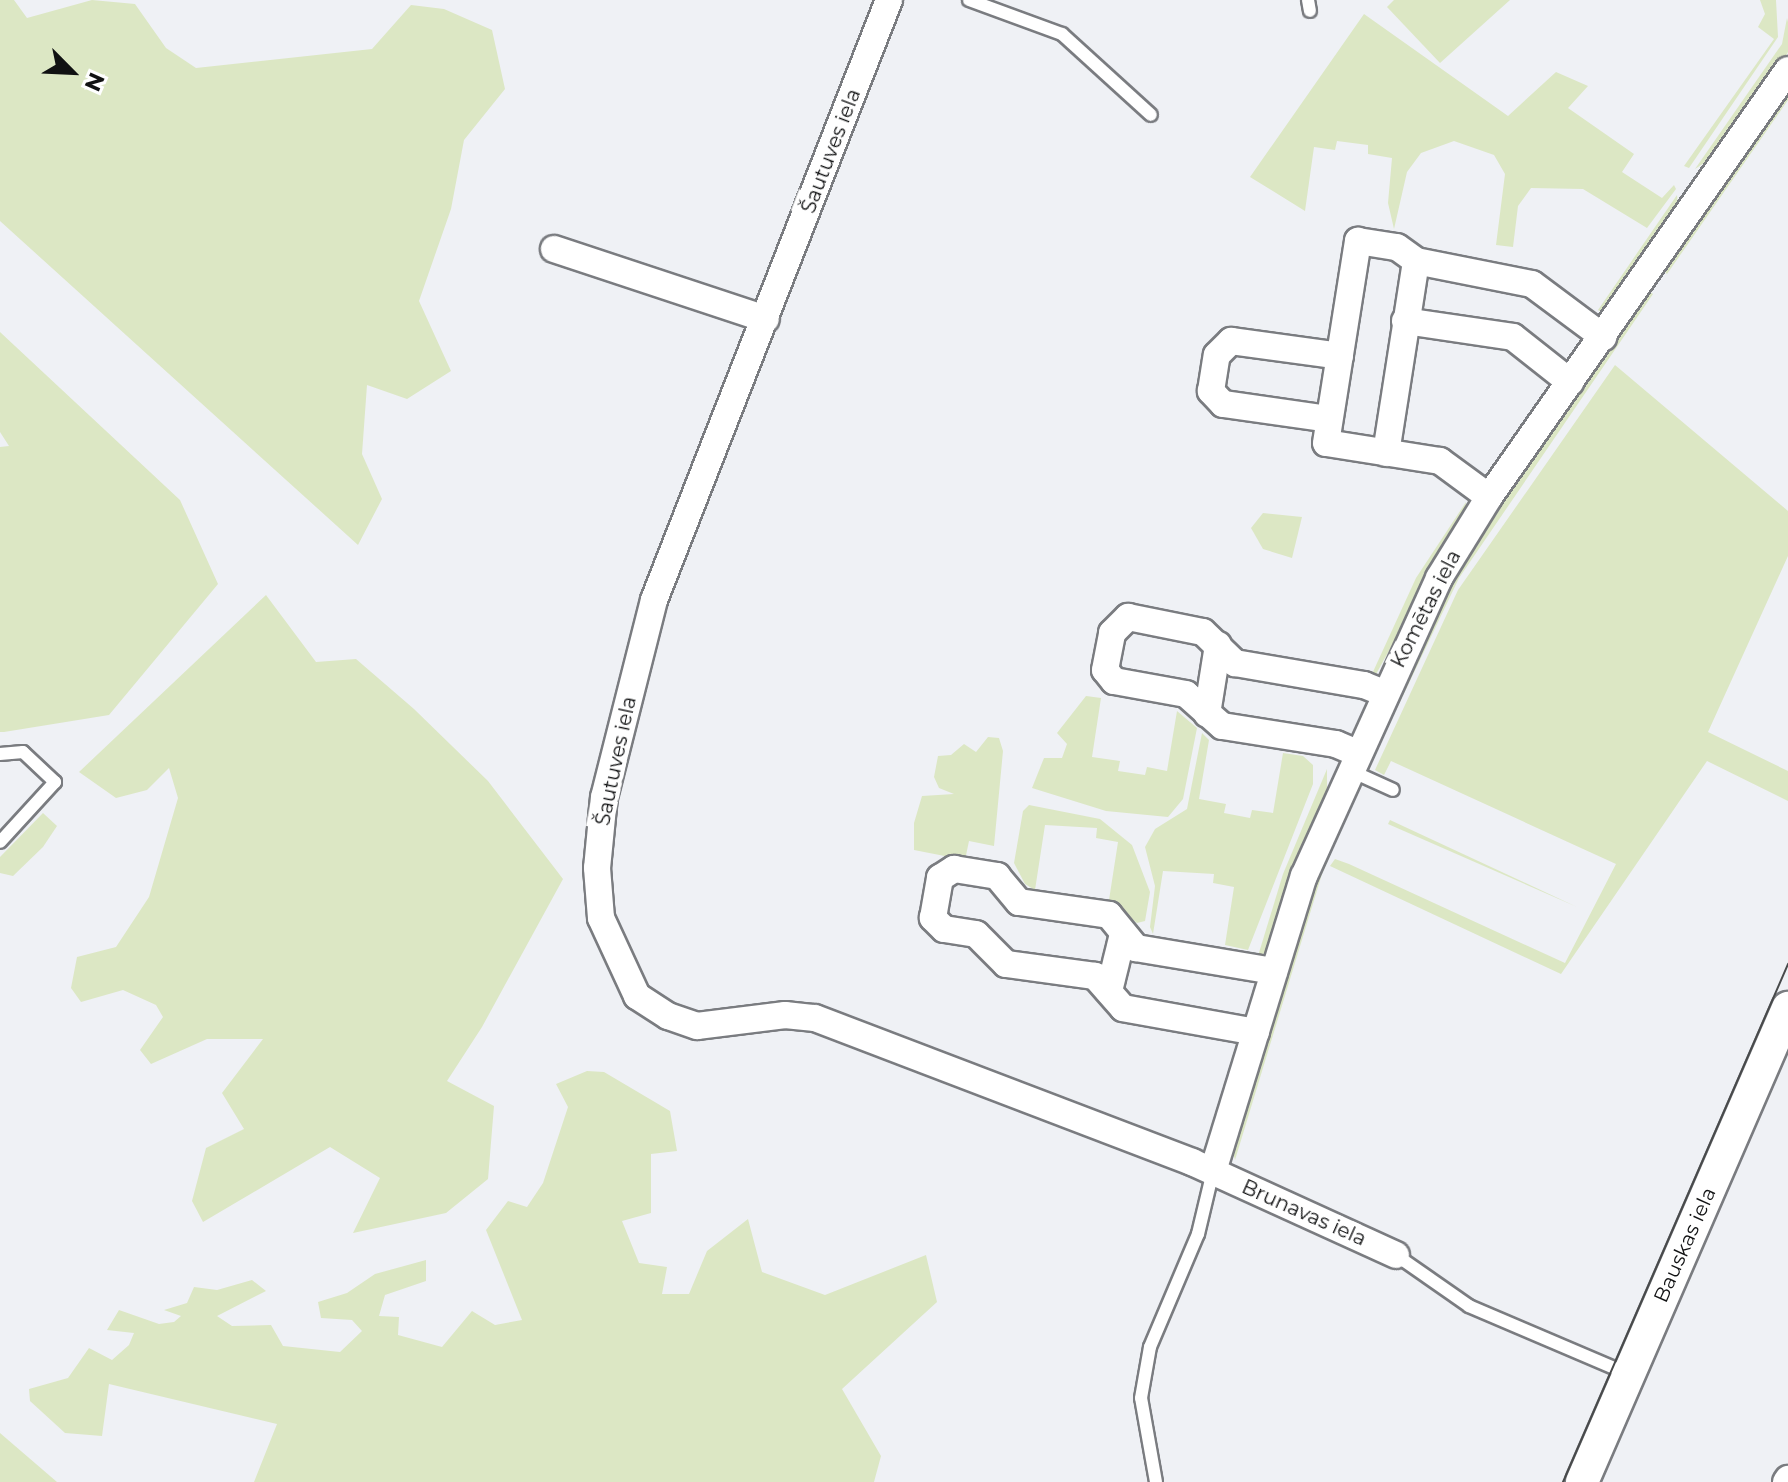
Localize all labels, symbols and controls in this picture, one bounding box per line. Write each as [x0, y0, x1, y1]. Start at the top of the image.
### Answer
north arrow [32, 32, 112, 112]
text: N [78, 68, 110, 96]
street label: Šautuves iela [796, 85, 866, 217]
street label: Komētas iela [1386, 546, 1466, 672]
street label: Šautuves iela [591, 694, 641, 828]
street label: Brunavas iela [1238, 1175, 1370, 1251]
street label: Bauskas iela [1649, 1184, 1721, 1306]

